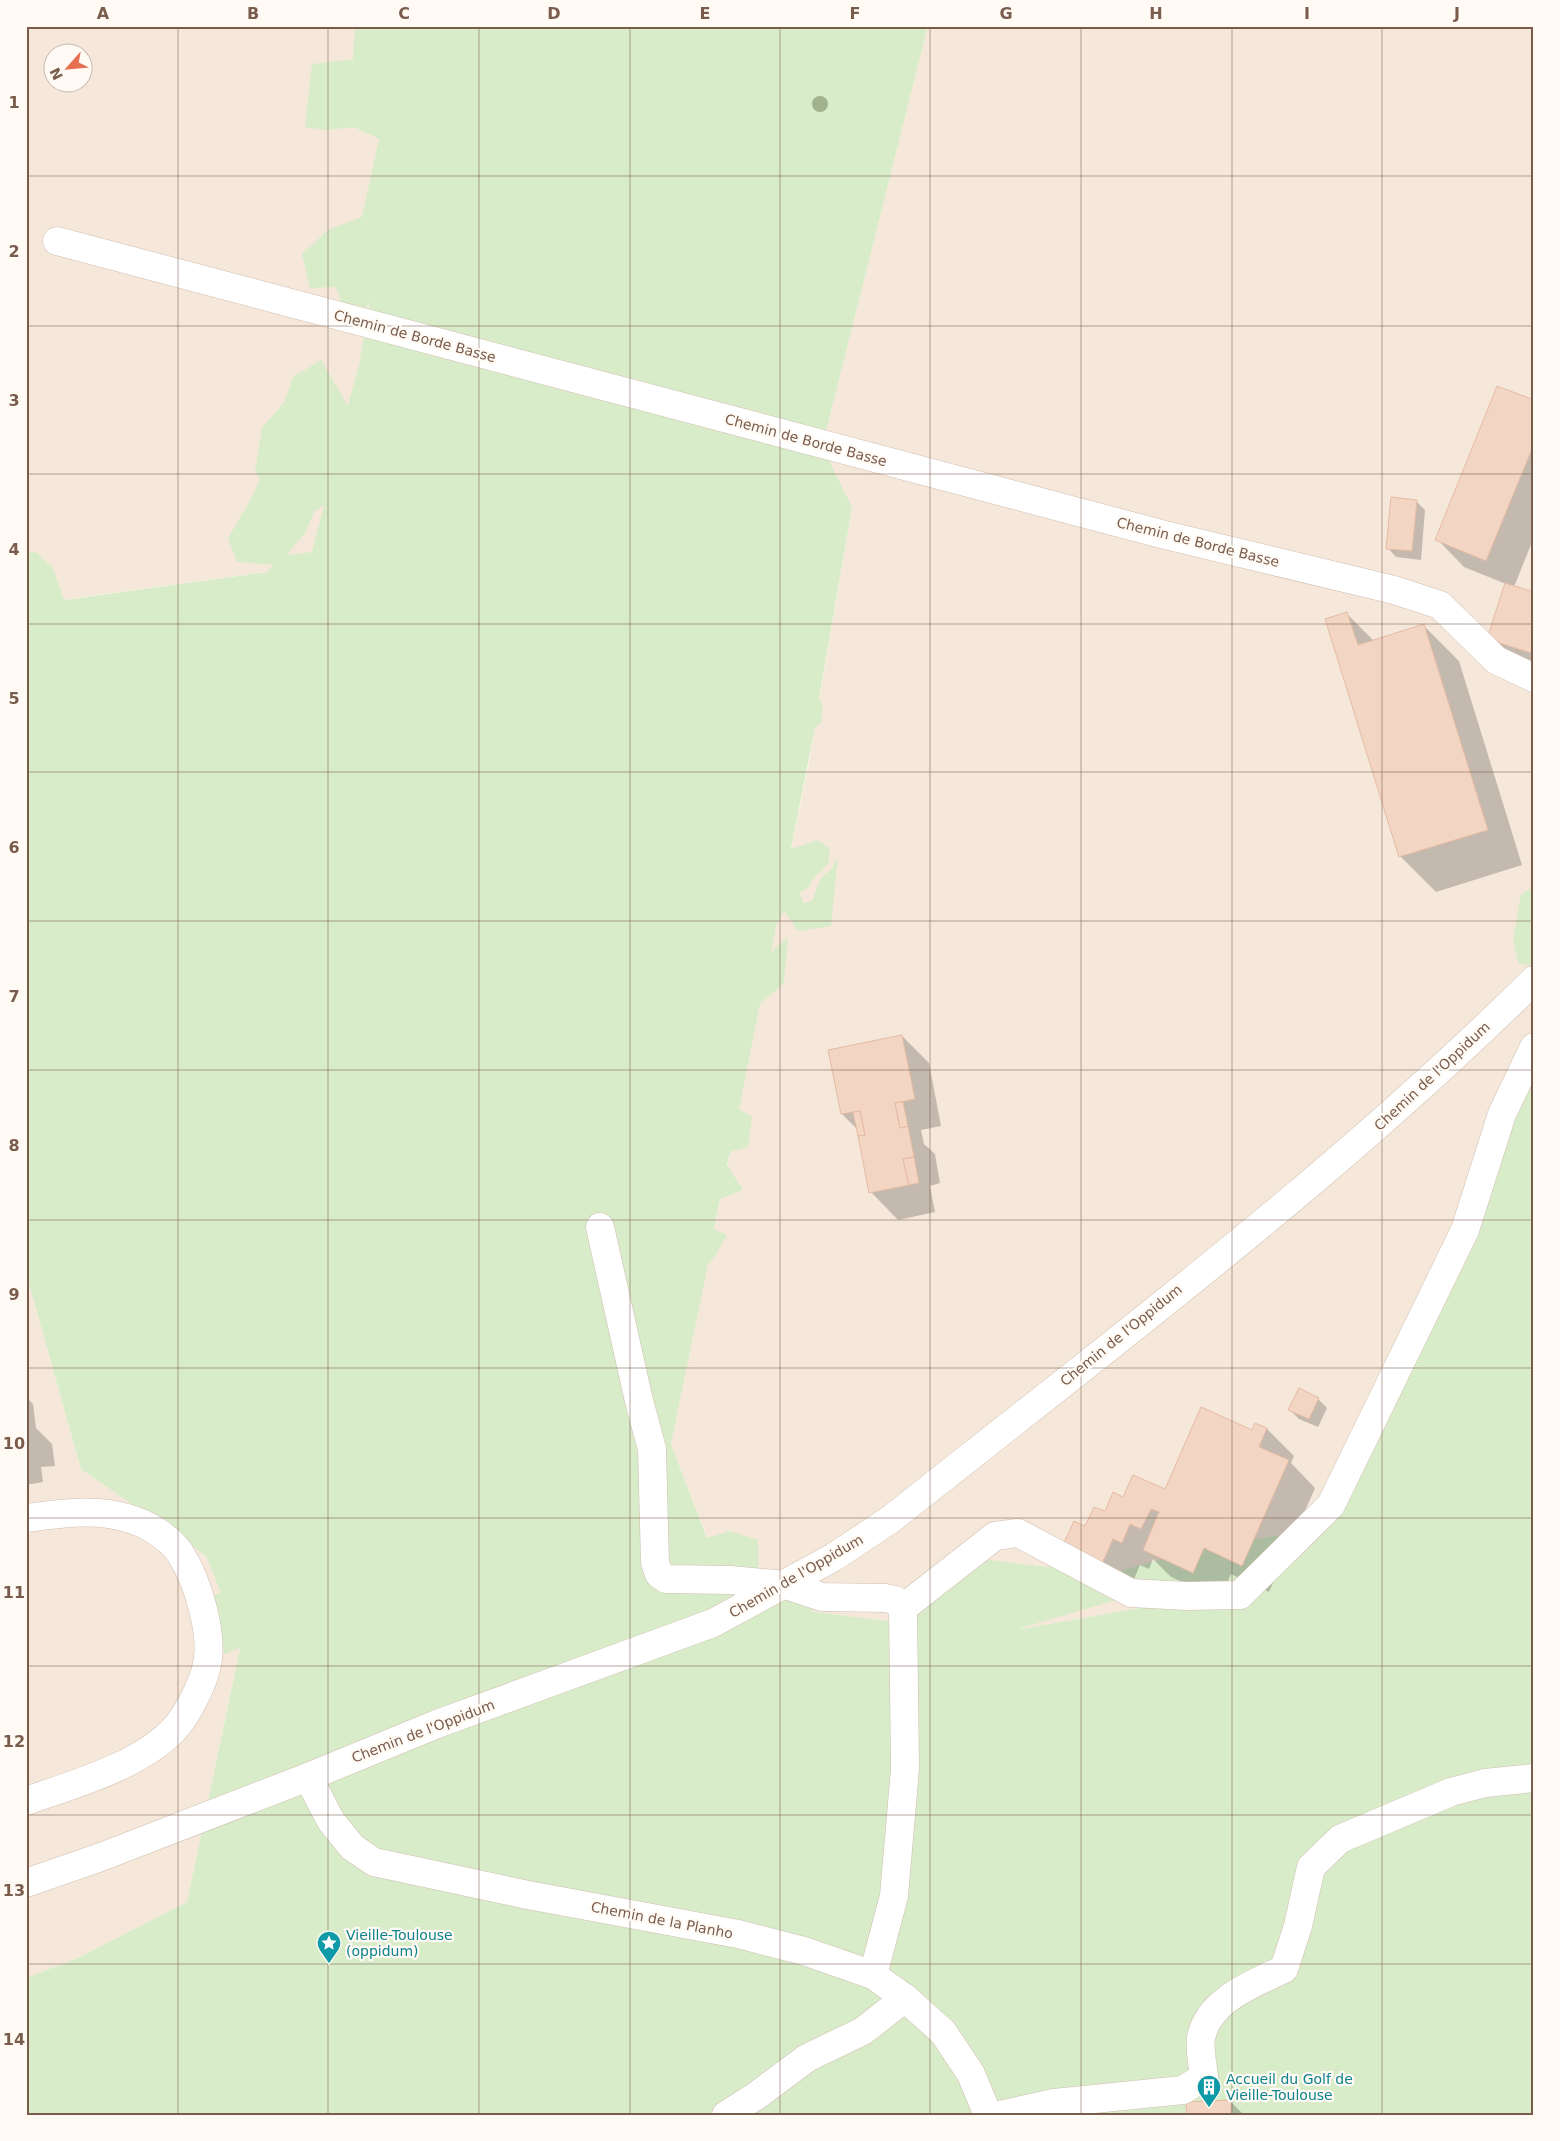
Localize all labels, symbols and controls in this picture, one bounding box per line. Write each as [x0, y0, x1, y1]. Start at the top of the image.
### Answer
text: A [97, 4, 110, 23]
text: B [247, 4, 259, 23]
text: C [398, 4, 410, 23]
text: D [547, 4, 561, 23]
text: E [700, 4, 710, 23]
text: F [850, 4, 860, 23]
text: G [999, 4, 1013, 23]
text: H [1149, 4, 1163, 23]
text: I [1304, 4, 1310, 23]
text: J [1453, 4, 1460, 23]
north arrow [42, 42, 92, 92]
text: N [47, 65, 66, 83]
text: 1 [8, 93, 20, 112]
text: 2 [8, 242, 20, 261]
street label: Chemin de Borde Basse [332, 307, 498, 365]
text: 3 [8, 391, 20, 410]
street label: Chemin de Borde Basse [723, 411, 889, 469]
street label: Chemin de Borde Basse [1115, 514, 1281, 570]
text: 4 [8, 540, 20, 559]
text: 5 [8, 689, 20, 708]
text: 6 [8, 838, 20, 857]
text: 7 [8, 987, 20, 1006]
street label: Chemin de l'Oppidum [1371, 1018, 1493, 1134]
text: 8 [8, 1136, 20, 1155]
street label: Chemin de l'Oppidum [1057, 1281, 1185, 1389]
text: 9 [8, 1285, 20, 1304]
text: 10 [3, 1434, 25, 1453]
street label: Chemin de l'Oppidum [726, 1531, 866, 1621]
text: 11 [3, 1583, 25, 1602]
street label: Chemin de l'Oppidum [349, 1696, 497, 1766]
text: 12 [3, 1732, 25, 1751]
text: 13 [3, 1881, 25, 1900]
street label: Chemin de la Planho [590, 1898, 734, 1942]
place label: Vieille-Toulouse (oppidum) [346, 1927, 453, 1959]
place icon: Vieille-Toulouse (oppidum) [316, 1930, 342, 1964]
text: 14 [3, 2030, 25, 2049]
place label: Accueil du Golf de Vieille-Toulouse [1226, 2071, 1353, 2103]
building icon: Accueil du Golf de Vieille-Toulouse [1196, 2074, 1222, 2108]

